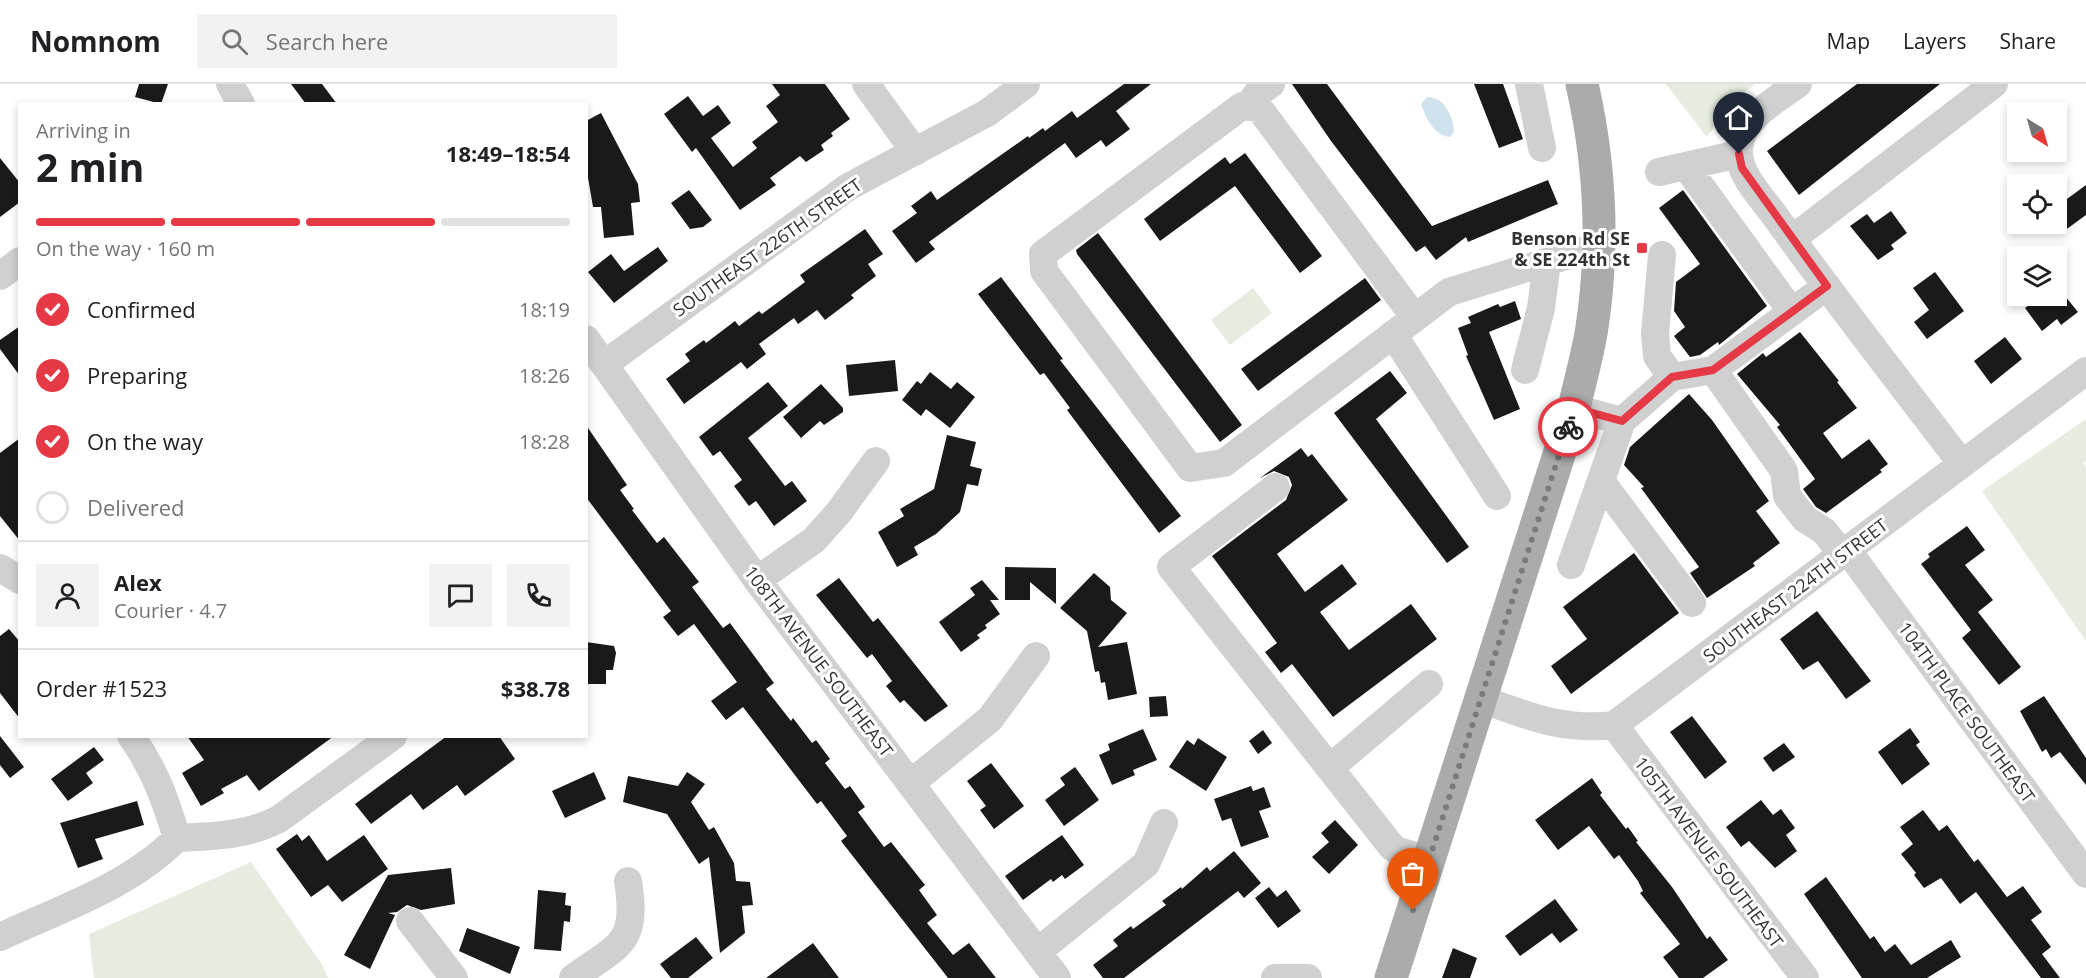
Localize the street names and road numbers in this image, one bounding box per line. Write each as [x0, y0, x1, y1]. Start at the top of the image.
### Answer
street label: SOUTHEAST 226TH STREET [668, 172, 866, 322]
street label: SOUTHEAST 224TH STREET [1698, 512, 1892, 667]
street label: 108TH AVENUE SOUTHEAST [739, 561, 899, 762]
street label: 104TH PLACE SOUTHEAST [1893, 617, 2041, 807]
street label: 105TH AVENUE SOUTHEAST [1629, 752, 1789, 953]

